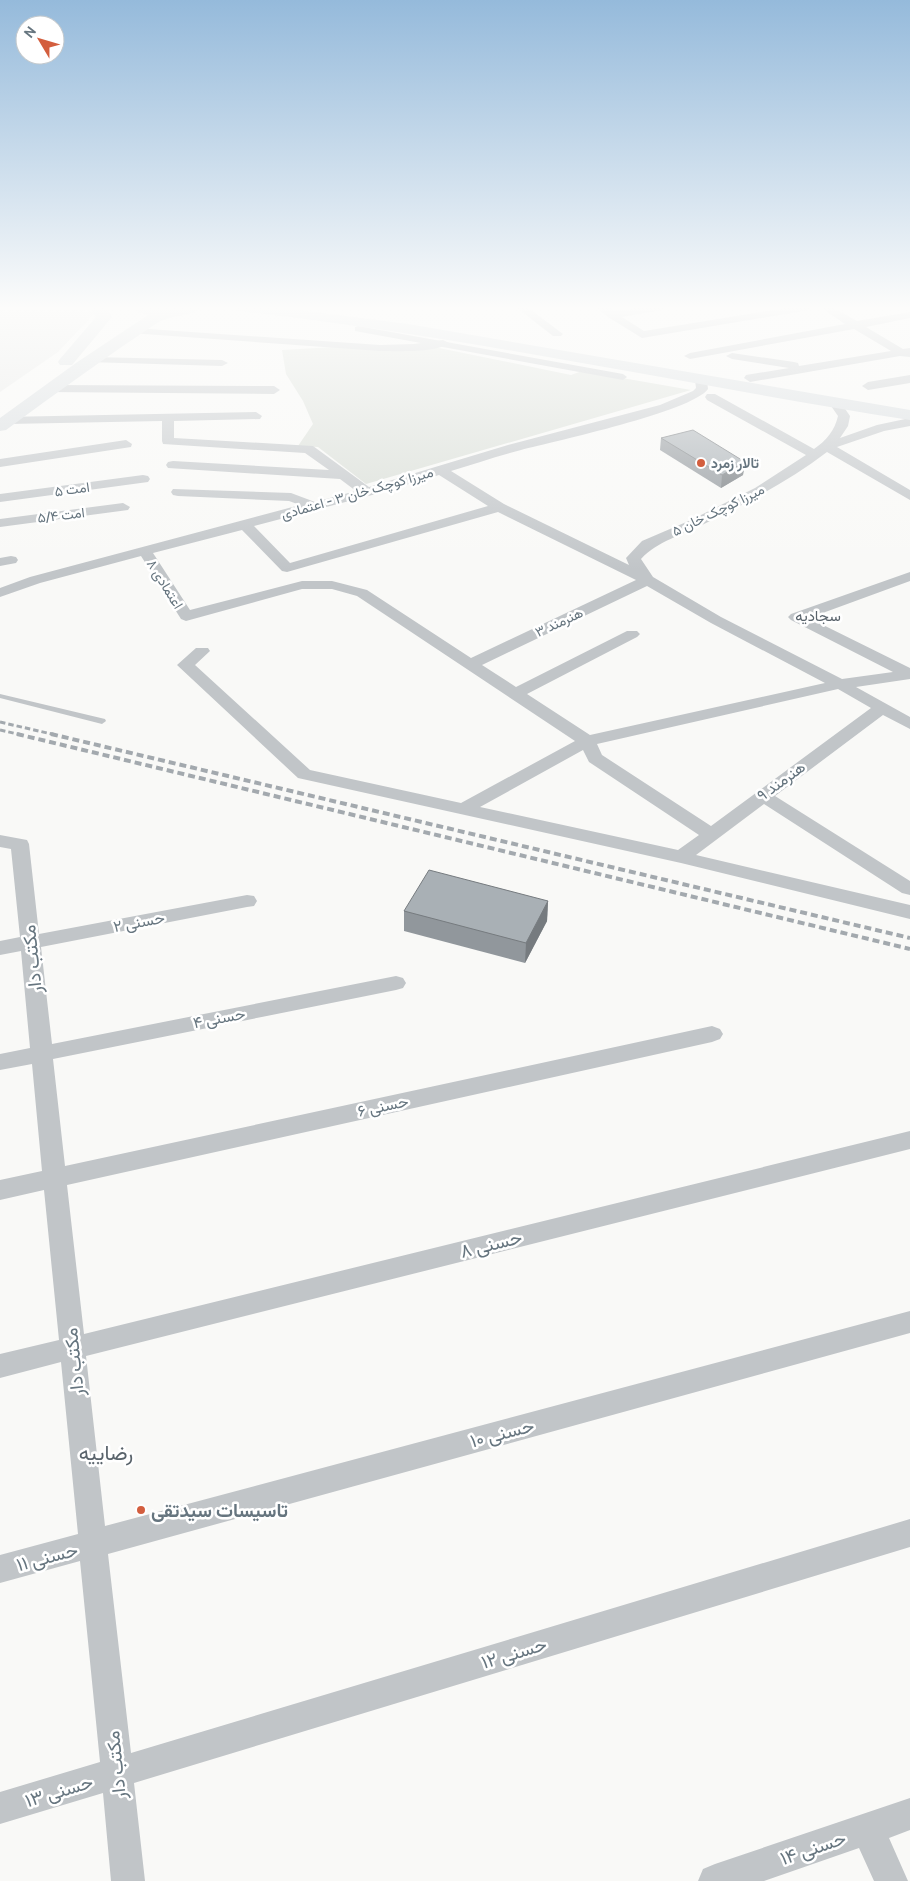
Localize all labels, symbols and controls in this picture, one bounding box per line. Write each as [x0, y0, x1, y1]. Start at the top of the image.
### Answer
north arrow [15, 15, 65, 65]
text: N [20, 23, 40, 41]
place label: تالار زمرد [711, 454, 759, 472]
marker: تالار زمرد [695, 457, 707, 469]
street label: میرزا کوچک خان ۳ - اعتمادی [279, 463, 436, 524]
street label: امت ۵ [53, 478, 91, 500]
street label: میرزا کوچک خان ۵ [669, 480, 768, 541]
street label: امت ۵/۴ [36, 503, 86, 527]
street label: اعتمادی ۸ [143, 556, 187, 612]
street label: هنرمند ۳ [532, 603, 586, 641]
district label: سجادیه [795, 607, 841, 625]
street label: هنرمند ۹ [753, 757, 809, 806]
street label: حسنی ۲ [112, 908, 167, 937]
street label: مکتب دار [17, 924, 47, 995]
street label: حسنی ۴ [191, 1004, 247, 1033]
street label: حسنی ۶ [356, 1091, 411, 1122]
street label: حسنی ۸ [458, 1225, 524, 1263]
street label: مکتب دار [59, 1327, 89, 1398]
street label: حسنی ۱۰ [467, 1413, 537, 1453]
district label: رضاییه [79, 1440, 133, 1466]
place label: تاسیسات سیدتقی [151, 1499, 288, 1522]
marker: تاسیسات سیدتقی [135, 1504, 147, 1516]
street label: حسنی ۱۱ [14, 1538, 80, 1576]
street label: حسنی ۱۲ [478, 1632, 550, 1674]
street label: مکتب دار [101, 1730, 131, 1801]
street label: حسنی ۱۳ [22, 1770, 96, 1812]
street label: حسنی ۱۴ [777, 1826, 849, 1870]

